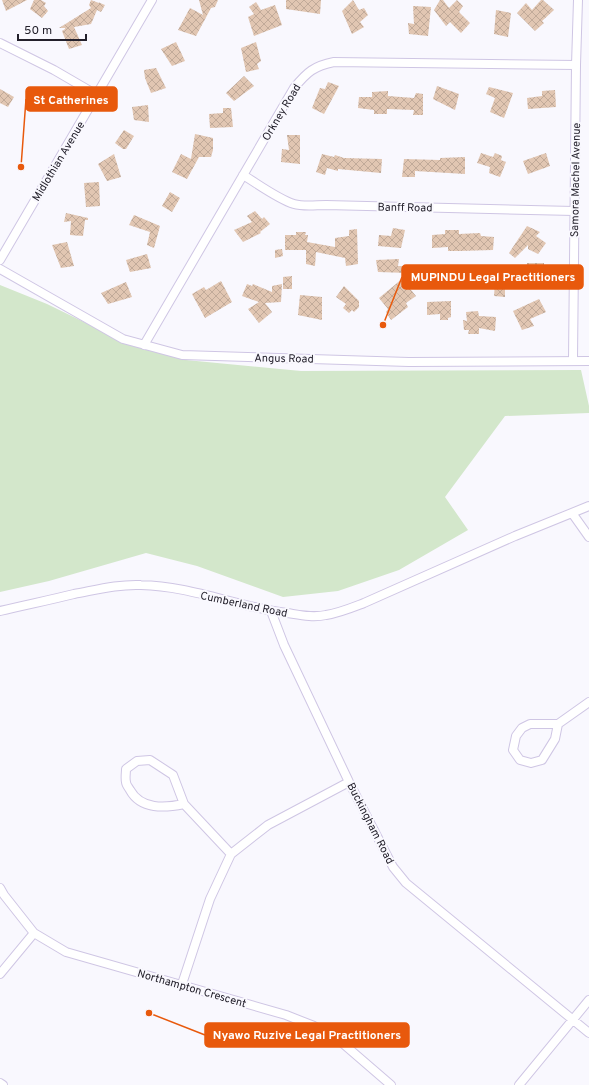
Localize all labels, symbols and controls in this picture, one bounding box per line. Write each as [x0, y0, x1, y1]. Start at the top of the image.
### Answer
scale bar [18, 16, 86, 42]
text: 50 m [24, 23, 52, 39]
street label: Orkney Road [259, 81, 304, 144]
callout: St Catherines [26, 87, 117, 111]
text: St Catherines [33, 93, 109, 109]
street label: Midlothian Avenue [29, 119, 88, 204]
street label: Samora Machel Avenue [568, 123, 584, 237]
street label: Banff Road [377, 201, 433, 215]
callout: MUPINDU Legal Practitioners [402, 265, 583, 289]
text: MUPINDU Legal Practitioners [411, 270, 575, 286]
street label: Angus Road [254, 351, 314, 367]
street label: Cumberland Road [199, 589, 289, 621]
street label: Buckingham Road [344, 780, 397, 867]
street label: Northampton Crescent [136, 967, 248, 1011]
callout: Nyawo Ruzive Legal Practitioners [205, 1023, 409, 1047]
text: Nyawo Ruzive Legal Practitioners [213, 1028, 401, 1044]

